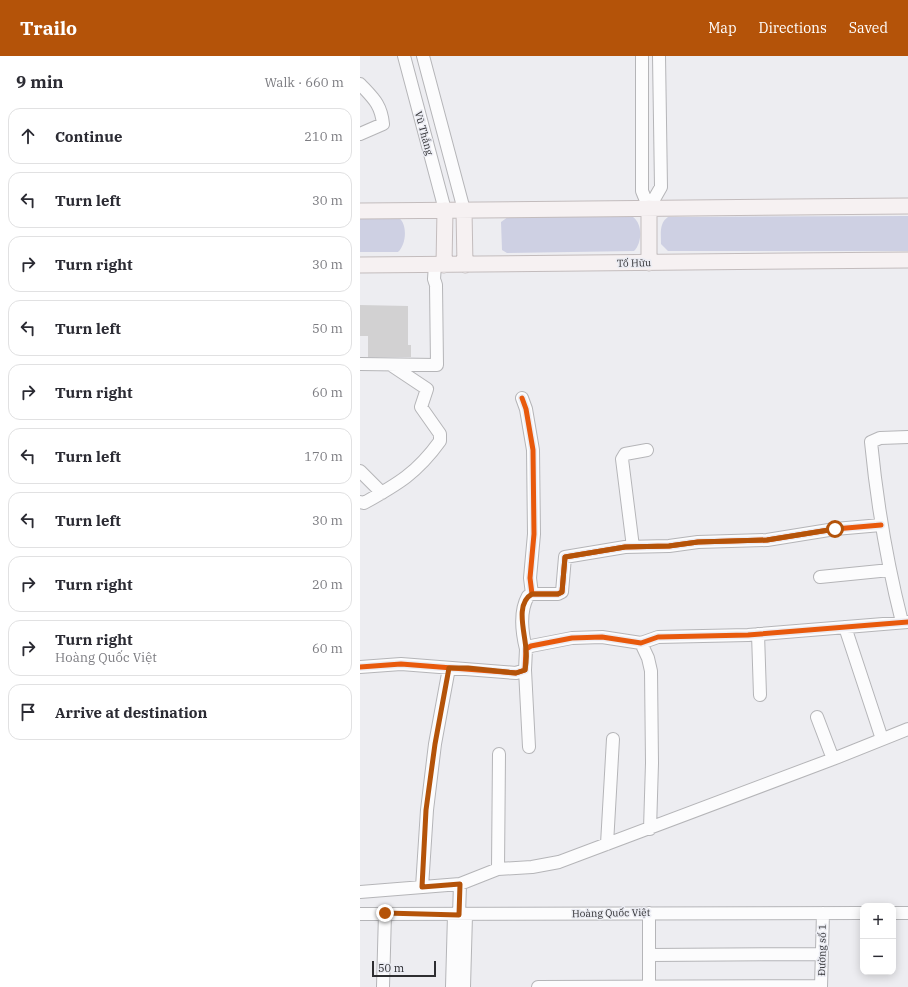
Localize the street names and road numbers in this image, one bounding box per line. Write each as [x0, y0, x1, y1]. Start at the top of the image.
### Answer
street label: Vũ Thắng [412, 110, 436, 157]
street label: Tố Hữu [617, 256, 651, 270]
street label: Hoàng Quốc Việt [572, 906, 651, 920]
street label: Đường số 1 [815, 924, 829, 976]

